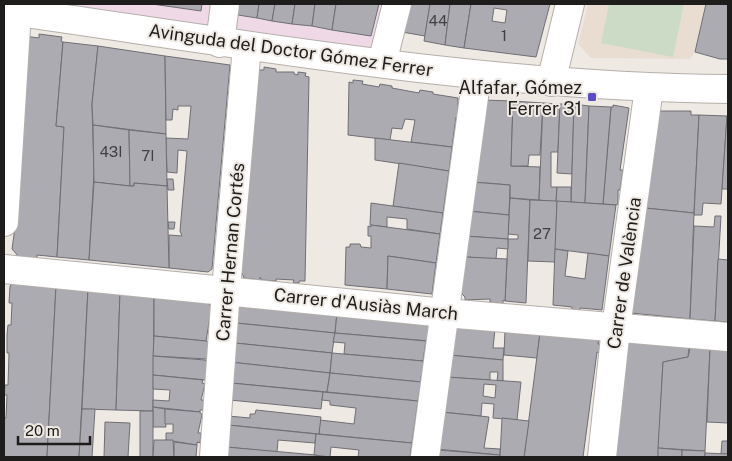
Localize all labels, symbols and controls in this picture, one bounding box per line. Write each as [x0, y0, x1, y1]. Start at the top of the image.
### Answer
house number: 44 [429, 12, 447, 29]
street label: Avinguda del Doctor Gómez Ferrer [148, 20, 434, 80]
house number: 1 [501, 27, 507, 44]
place label: Alfafar, Gómez Ferrer 31 [458, 77, 582, 119]
marker: Alfafar, Gómez Ferrer 31 [586, 91, 598, 103]
house number: 43I [99, 143, 123, 160]
house number: 7I [141, 147, 155, 164]
street label: Carrer Hernan Cortés [212, 162, 248, 342]
street label: Carrer de València [603, 196, 645, 350]
house number: 27 [533, 225, 551, 242]
street label: Carrer d'Ausiàs March [273, 284, 459, 324]
scale bar [18, 414, 90, 446]
text: 20 m [25, 422, 60, 439]

